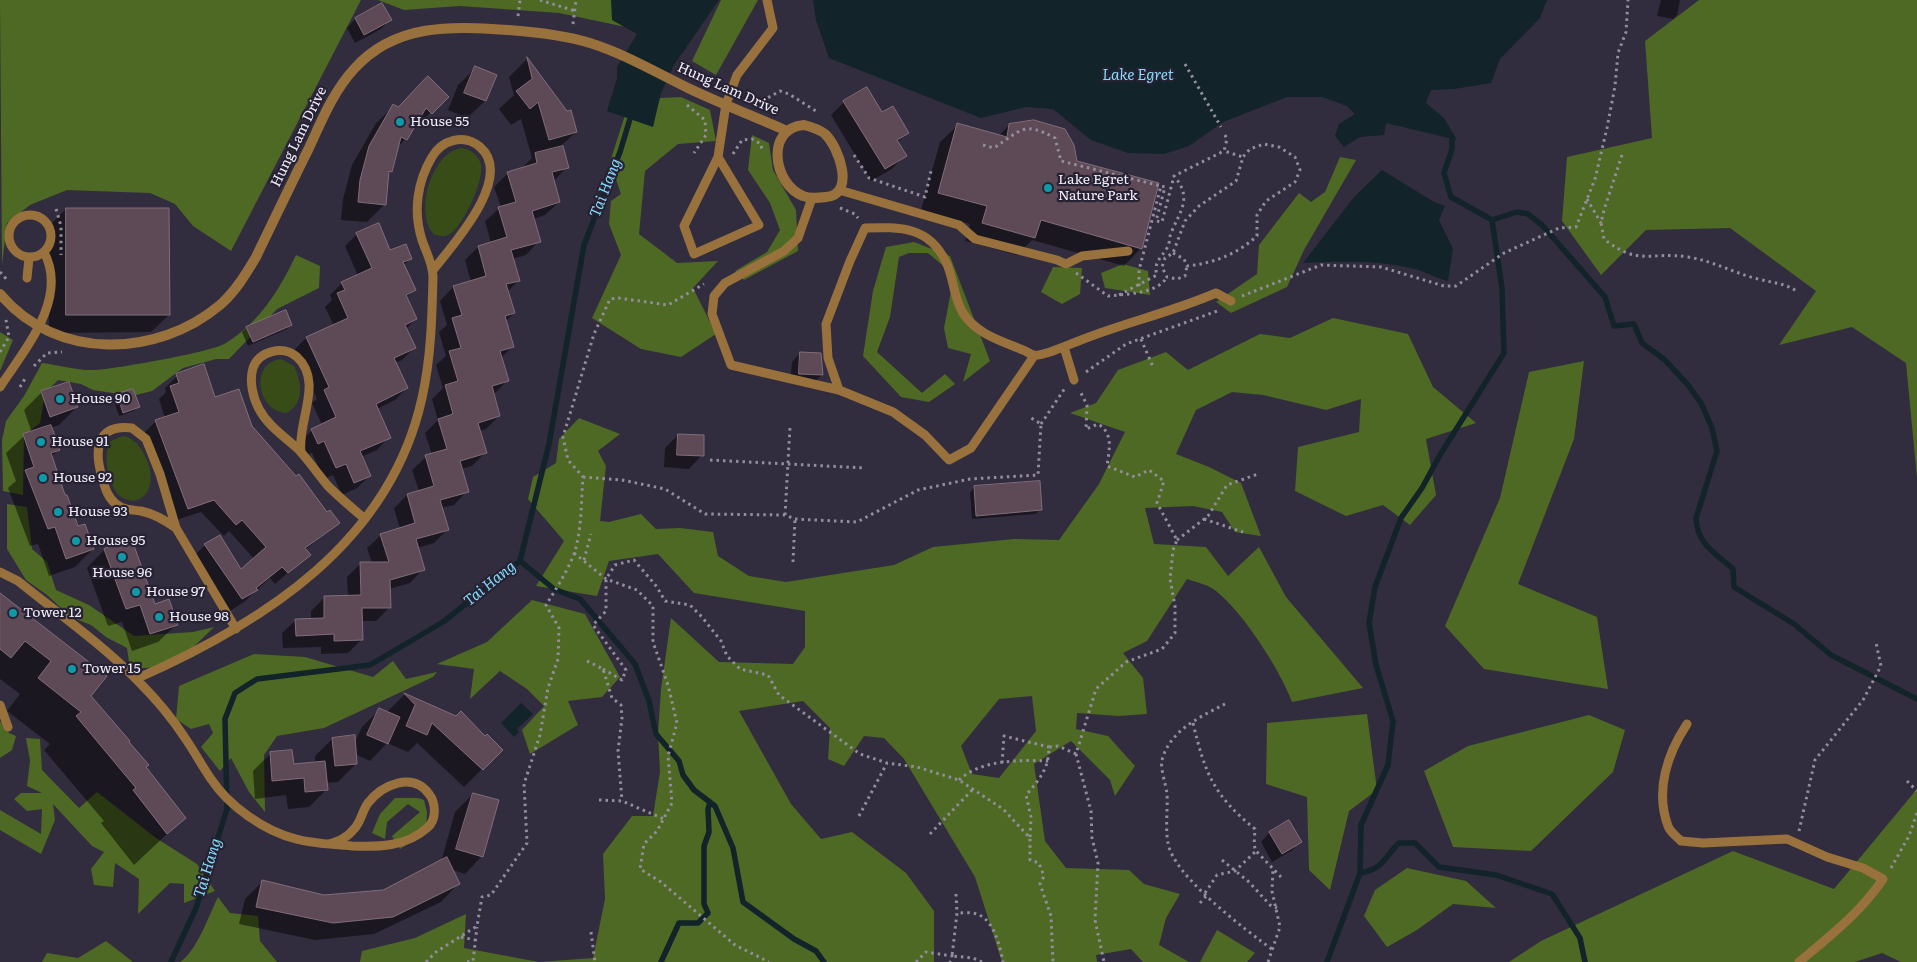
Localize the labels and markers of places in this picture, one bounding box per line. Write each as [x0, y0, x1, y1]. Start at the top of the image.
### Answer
place label: House 55 [410, 114, 469, 130]
marker: House 55 [394, 116, 406, 128]
place label: Lake Egret Nature Park [1058, 172, 1138, 204]
marker: Lake Egret Nature Park [1042, 182, 1054, 194]
place label: House 90 [70, 391, 130, 407]
marker: House 90 [54, 393, 66, 405]
place label: House 91 [51, 434, 109, 450]
marker: House 91 [35, 436, 47, 448]
place label: House 92 [53, 470, 112, 486]
marker: House 92 [37, 472, 49, 484]
place label: House 93 [68, 504, 128, 520]
marker: House 93 [52, 506, 64, 518]
place label: House 95 [86, 533, 145, 549]
marker: House 95 [70, 535, 82, 547]
marker: House 96 [116, 551, 128, 563]
place label: House 96 [92, 565, 152, 581]
place label: House 97 [146, 584, 205, 600]
marker: House 97 [130, 586, 142, 598]
place label: Tower 12 [23, 605, 82, 621]
marker: Tower 12 [7, 607, 19, 619]
place label: House 98 [169, 609, 229, 625]
marker: House 98 [153, 611, 165, 623]
place label: Tower 15 [82, 661, 141, 677]
marker: Tower 15 [66, 663, 78, 675]

